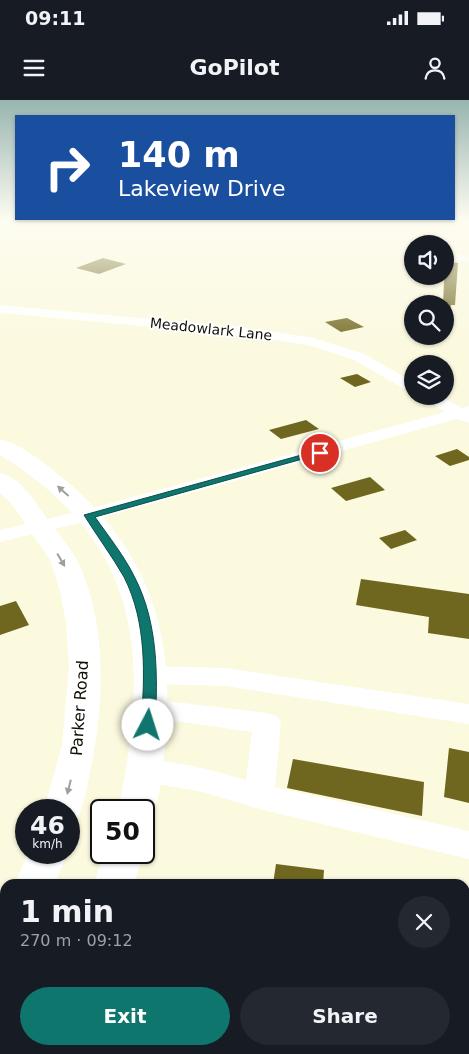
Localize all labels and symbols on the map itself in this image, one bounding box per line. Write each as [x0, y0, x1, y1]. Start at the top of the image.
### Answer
street label: Meadowlark Lane [149, 315, 273, 343]
pin [299, 432, 341, 474]
one-way arrow [58, 485, 70, 497]
one-way arrow [57, 552, 65, 567]
street label: Parker Road [67, 660, 92, 756]
position arrow [121, 698, 173, 750]
one-way arrow [65, 779, 73, 794]
speed limit sign: 50 [90, 799, 155, 864]

